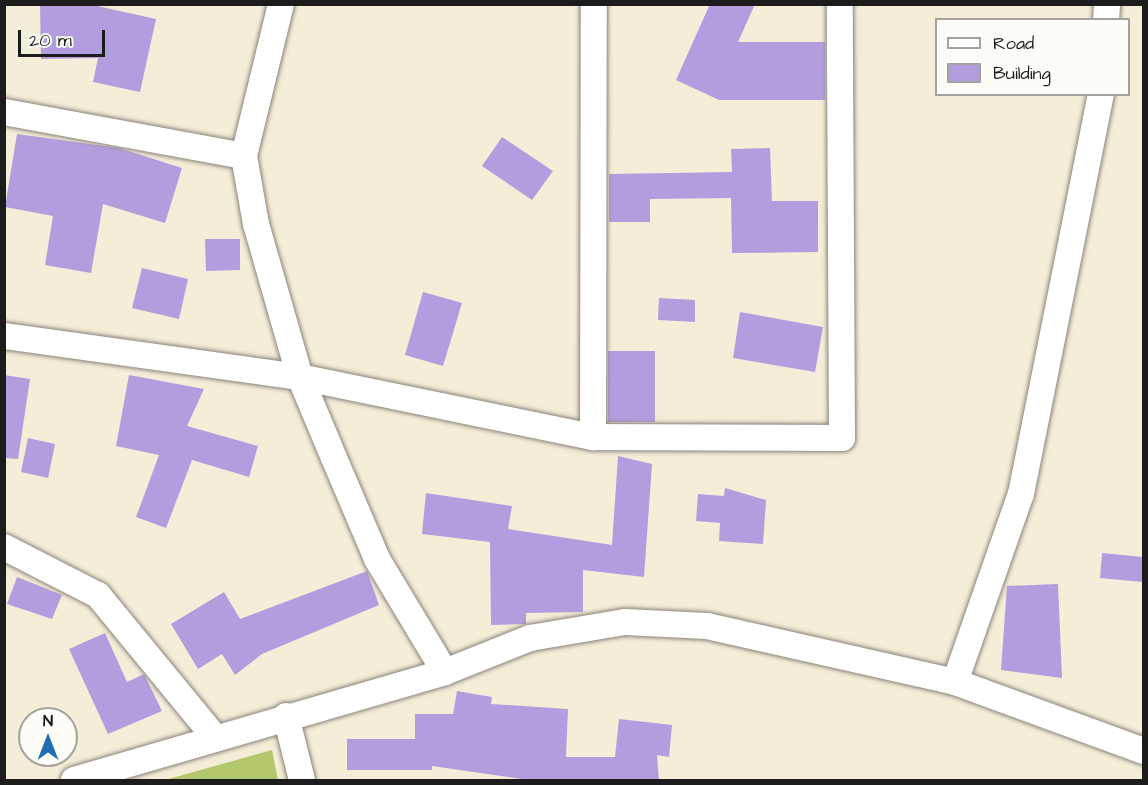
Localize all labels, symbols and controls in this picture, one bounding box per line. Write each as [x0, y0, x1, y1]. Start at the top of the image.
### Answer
scale bar [21, 18, 108, 56]
legend [935, 18, 1130, 96]
text: 20 m [29, 28, 72, 53]
text: Road [993, 31, 1034, 56]
text: Building [993, 61, 1051, 86]
north arrow [18, 707, 78, 767]
text: N [43, 710, 53, 732]

